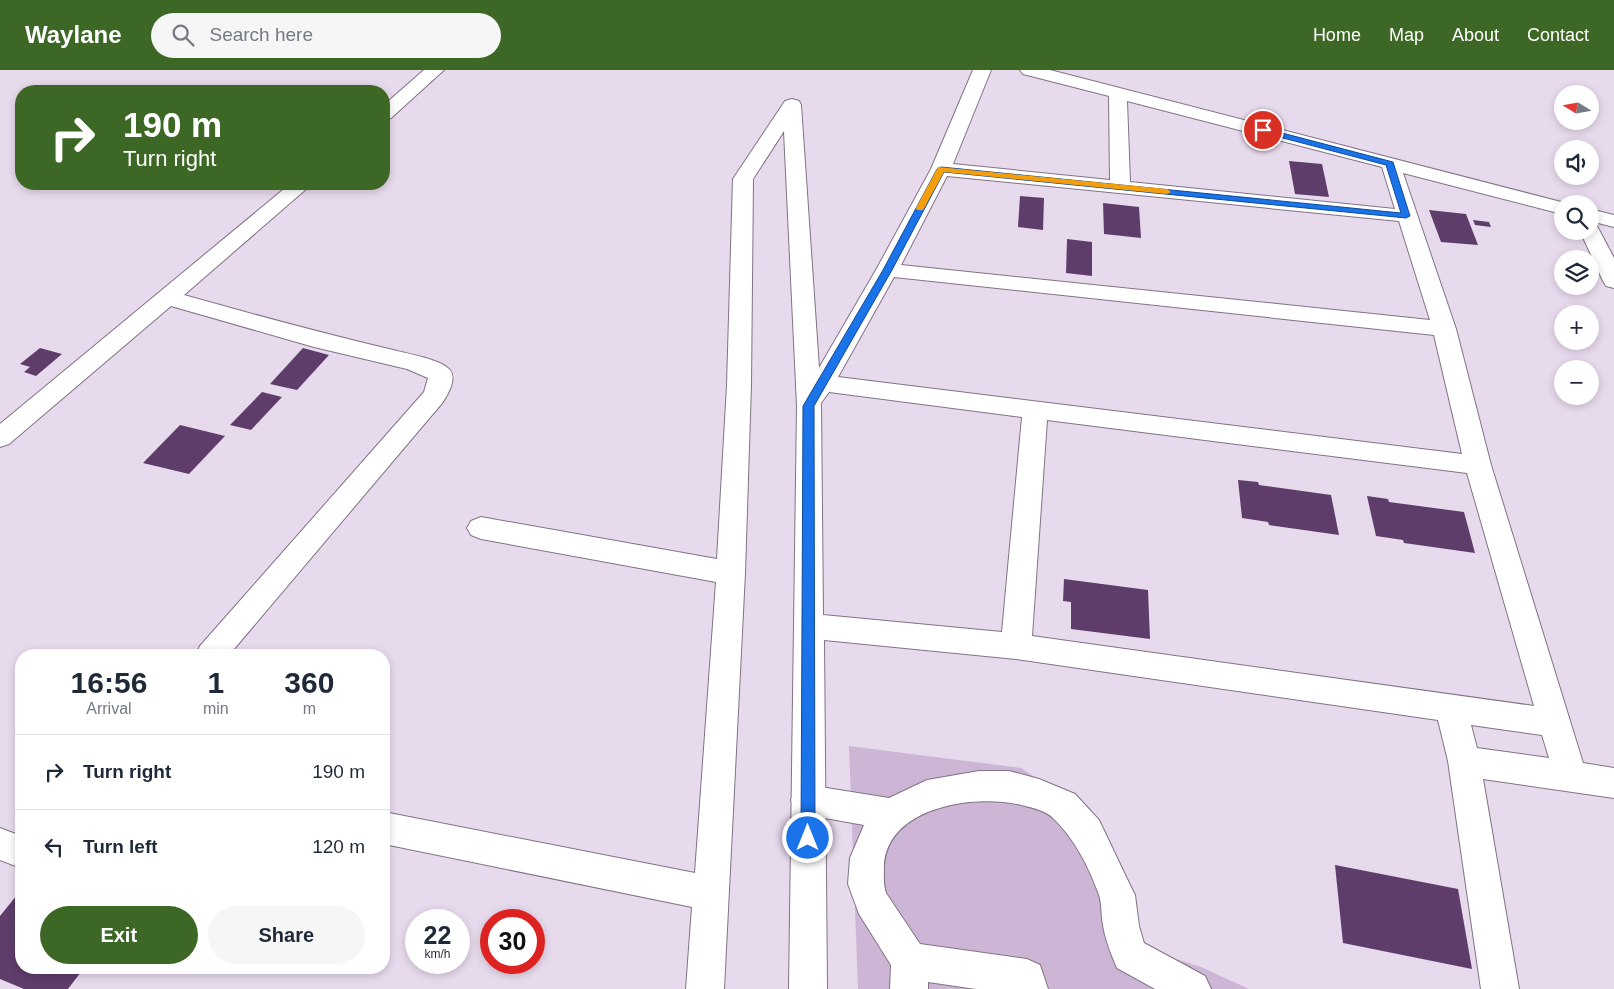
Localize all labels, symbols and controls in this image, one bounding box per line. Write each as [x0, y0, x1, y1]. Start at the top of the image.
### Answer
search box [151, 13, 501, 58]
text: Waylane [25, 21, 121, 48]
icon: search [169, 21, 197, 49]
text: Search here [209, 24, 313, 45]
text: Home [1313, 25, 1361, 45]
text: Map [1389, 25, 1424, 45]
text: About [1452, 25, 1499, 45]
text: Contact [1527, 25, 1589, 45]
north arrow [1554, 85, 1599, 130]
map controls [1554, 85, 1599, 405]
icon: right [40, 105, 105, 170]
text: 190 m [123, 105, 222, 144]
pin [1242, 109, 1284, 151]
icon: arrive [1249, 116, 1277, 144]
button: sound [1554, 140, 1599, 185]
text: Turn right [123, 146, 216, 171]
button: search [1554, 195, 1599, 240]
button: layers [1554, 250, 1599, 295]
button: + [1554, 305, 1599, 350]
button: − [1554, 360, 1599, 405]
text: 16:56 [71, 666, 147, 699]
text: 1 [207, 666, 224, 699]
text: 360 [284, 666, 334, 699]
text: Arrival [86, 700, 132, 717]
text: min [203, 700, 229, 717]
text: m [303, 700, 316, 717]
icon: right [40, 758, 68, 786]
text: Turn right [83, 761, 171, 782]
text: 190 m [312, 761, 365, 782]
position arrow [781, 811, 833, 863]
icon: left [40, 833, 68, 861]
text: Turn left [83, 836, 158, 857]
text: 120 m [312, 836, 365, 857]
button: Exit [40, 906, 198, 964]
button: Share [208, 906, 365, 964]
speed limit sign: 30 [480, 909, 545, 974]
text: 22 [424, 921, 451, 949]
text: km/h [424, 947, 451, 961]

